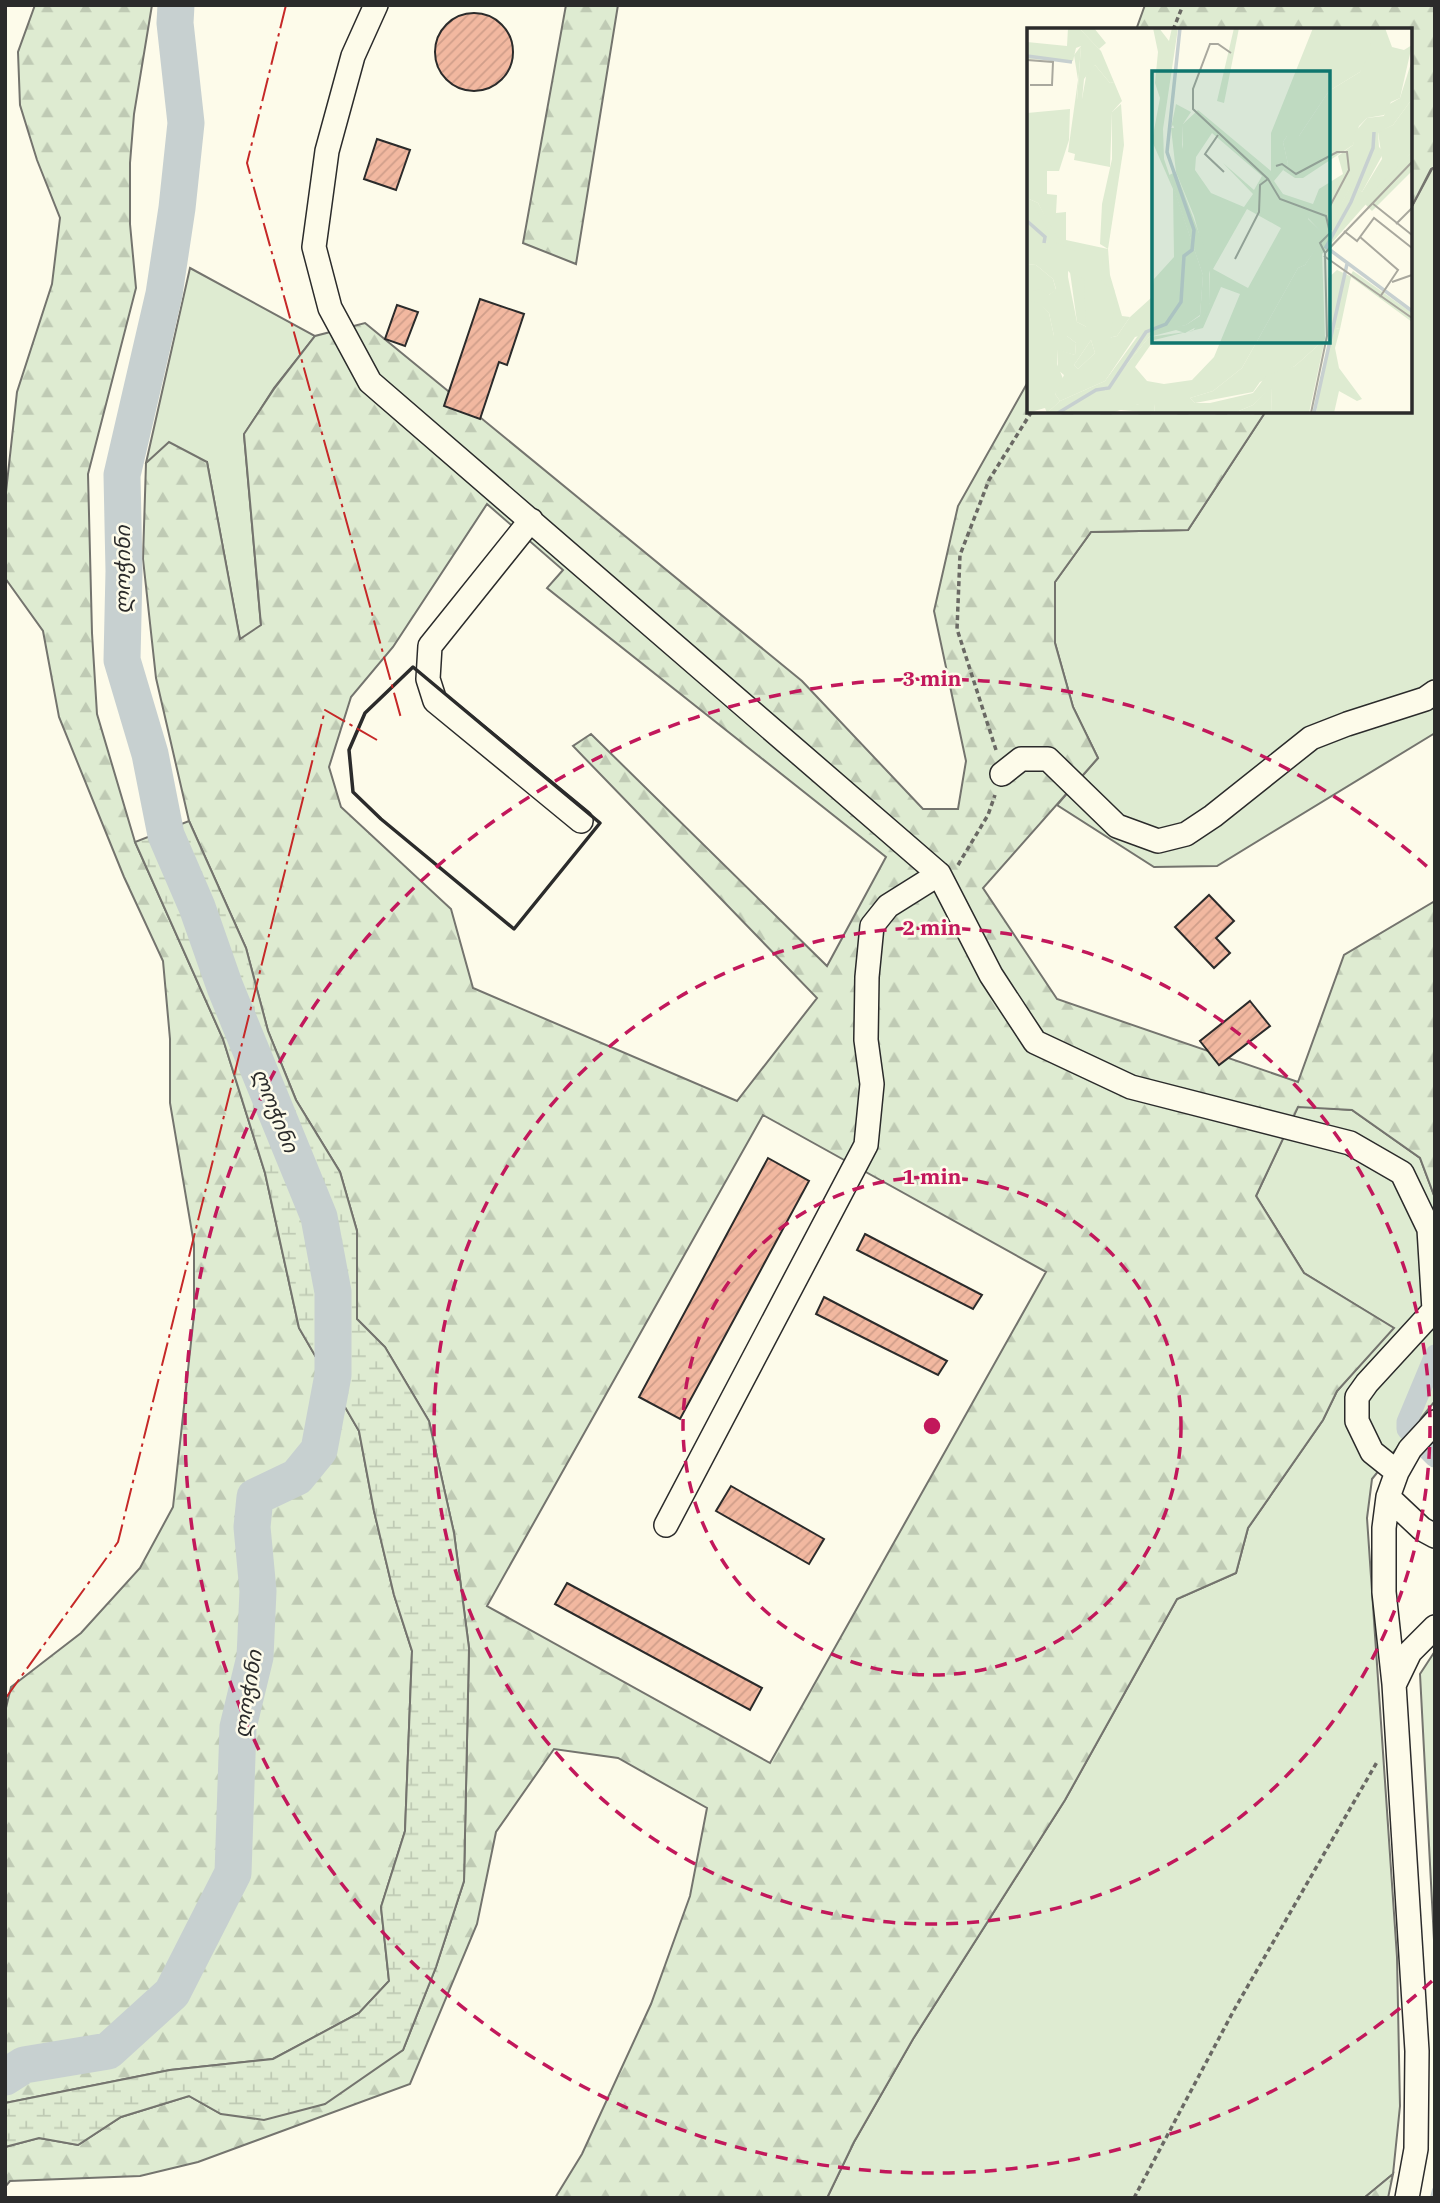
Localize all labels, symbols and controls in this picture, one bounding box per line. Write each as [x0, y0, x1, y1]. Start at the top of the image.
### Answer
inset map [1027, 28, 1412, 413]
water label: ლოჭინი [108, 525, 136, 614]
text: 3 min [903, 664, 961, 692]
text: 2 min [903, 913, 961, 941]
water label: ლოჭინი [246, 1064, 306, 1157]
text: 1 min [903, 1162, 961, 1190]
centre of rings [920, 1414, 944, 1438]
water label: ლოჭინი [226, 1647, 268, 1740]

